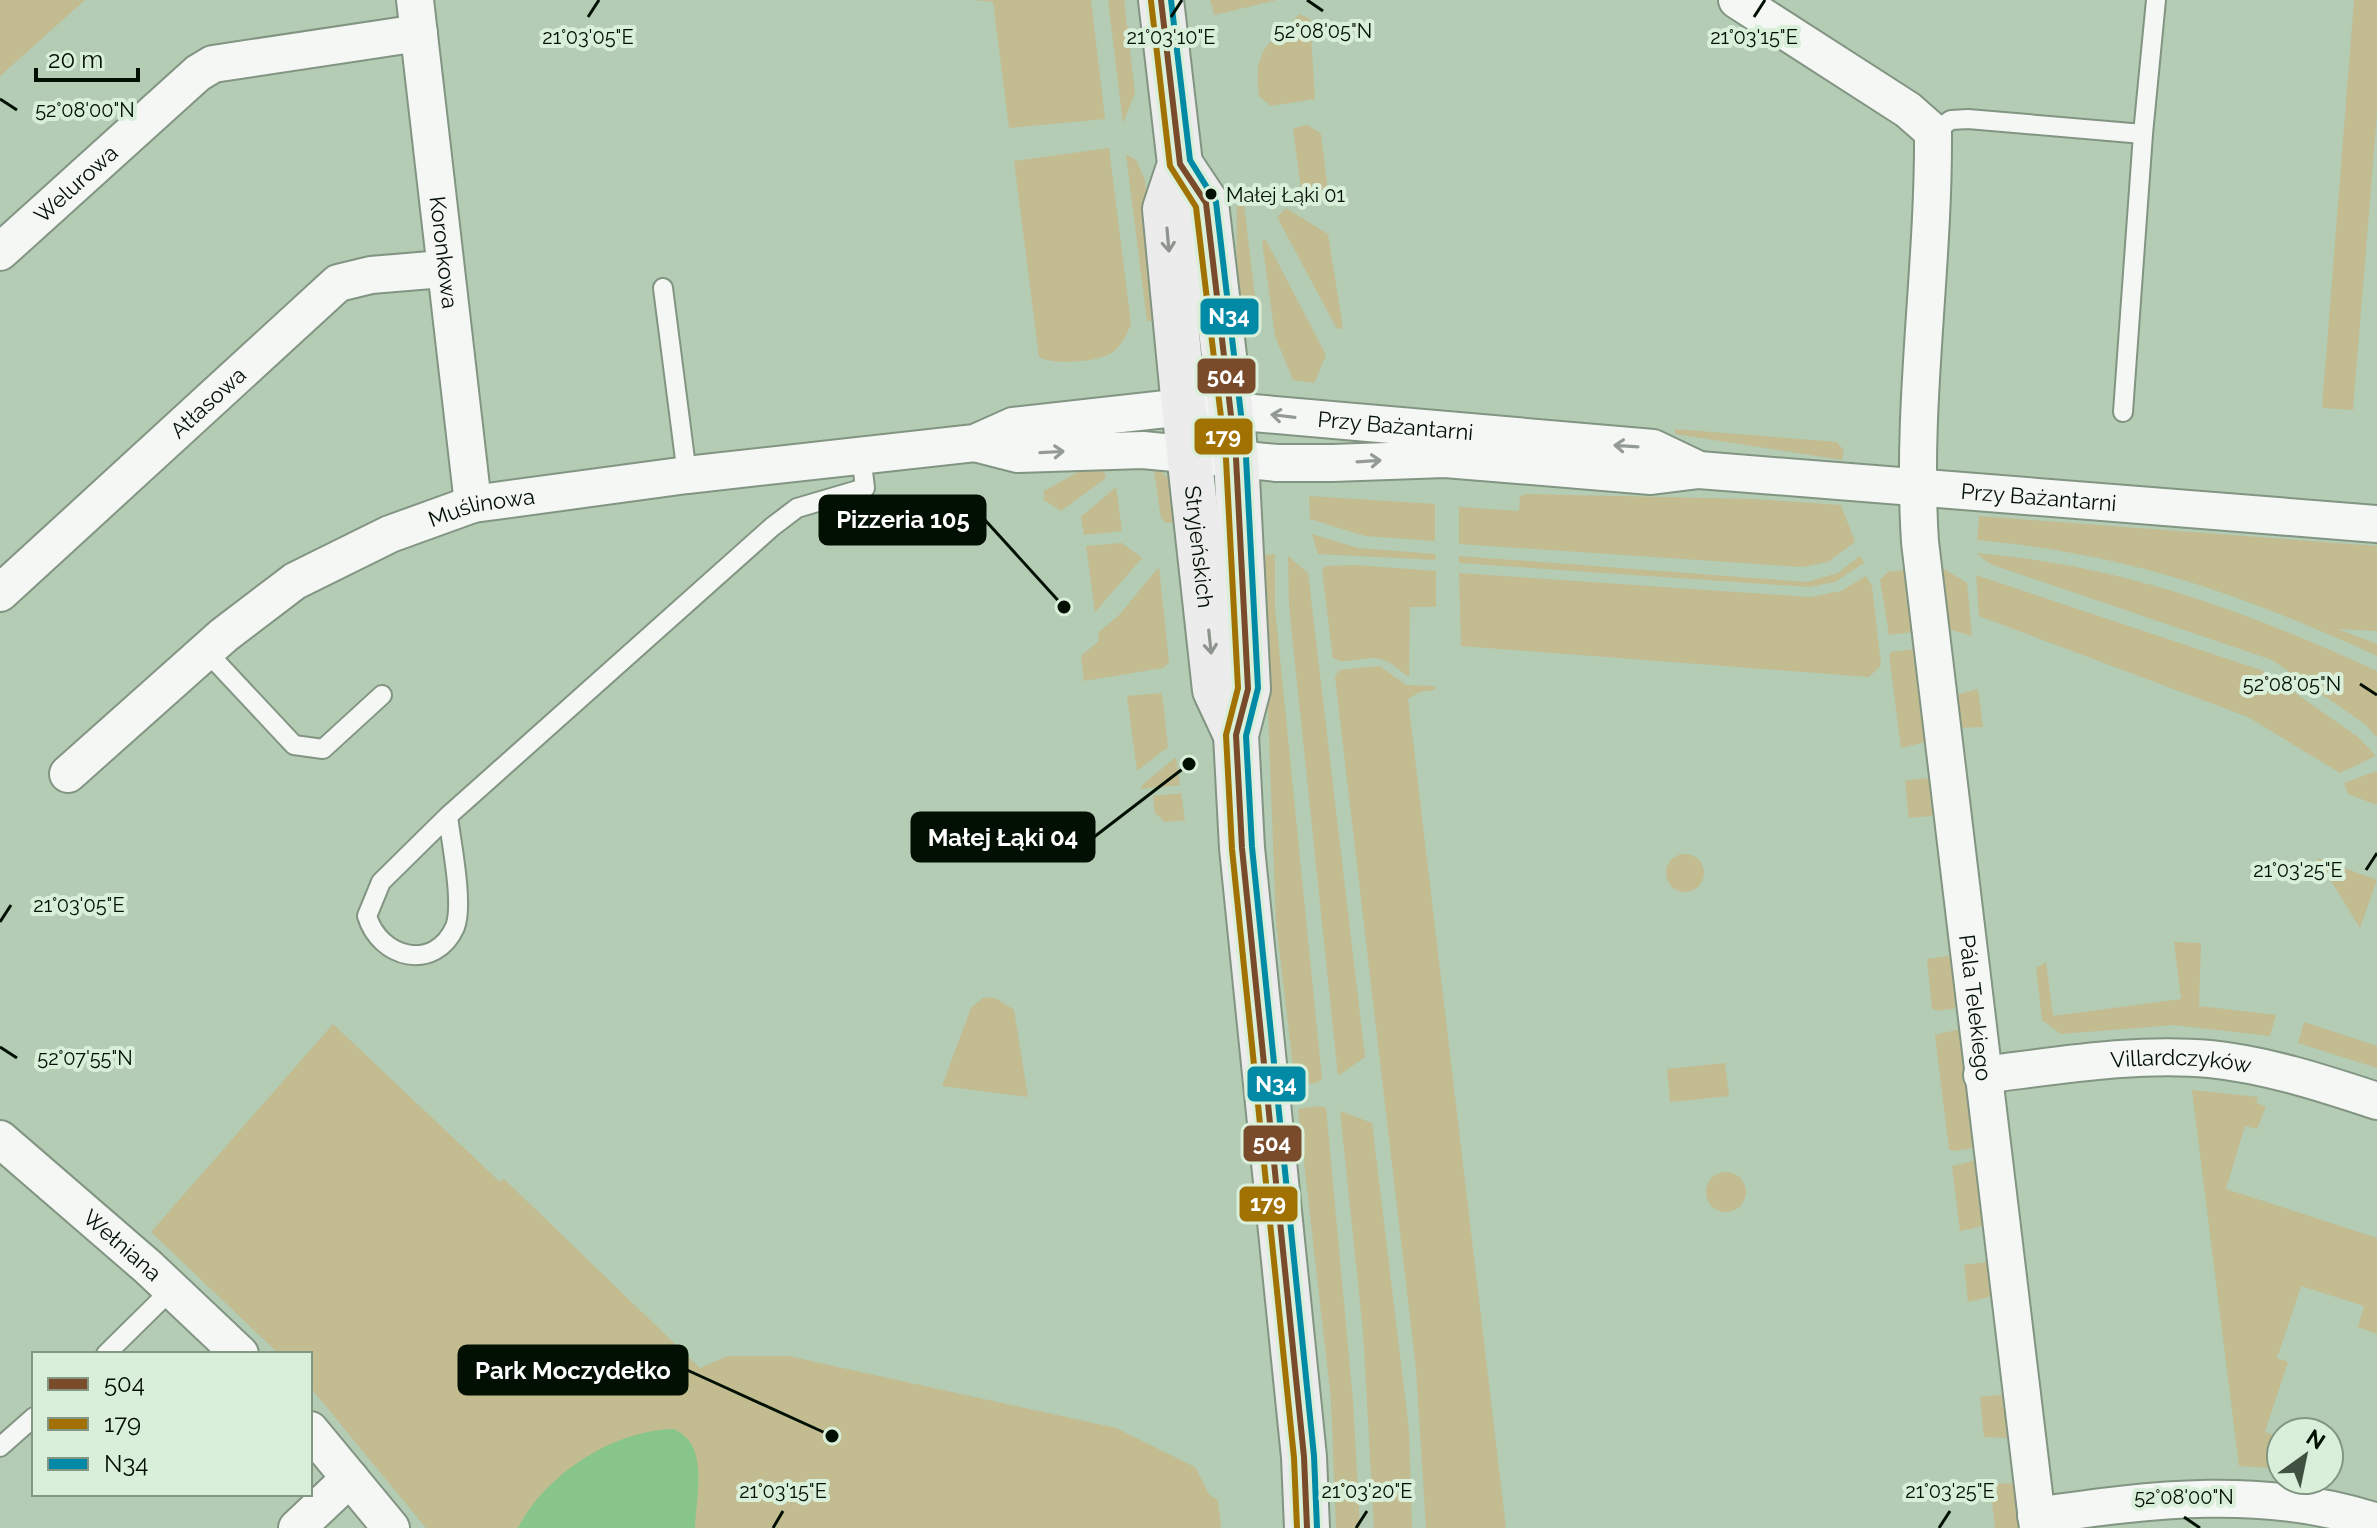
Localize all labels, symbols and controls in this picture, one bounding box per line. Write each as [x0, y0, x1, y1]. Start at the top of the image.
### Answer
text: 52°08'05"N [1274, 19, 1372, 43]
text: 21°03'05"E [542, 25, 634, 49]
text: 21°03'10"E [1127, 25, 1215, 49]
text: 21°03'15"E [1710, 25, 1798, 49]
scale bar [36, 32, 138, 82]
text: 20 m [48, 45, 103, 74]
text: 52°08'00"N [35, 98, 135, 122]
street label: Welurowa [29, 139, 123, 228]
place label: Małej Łąki 01 [1226, 183, 1346, 207]
marker: Małej Łąki 01 [1203, 186, 1219, 202]
street label: Koronkowa [425, 195, 463, 310]
one-way arrow [1161, 226, 1176, 253]
line badge: N34 [1199, 297, 1260, 336]
text: N34 [1208, 303, 1250, 329]
line badge: 504 [1196, 357, 1257, 395]
street label: Atłasowa [165, 361, 251, 443]
text: 504 [1207, 363, 1245, 389]
street label: Przy Bażantarni [1316, 406, 1474, 445]
one-way arrow [1271, 408, 1296, 423]
line badge: 179 [1193, 417, 1254, 456]
text: 179 [1205, 423, 1241, 449]
one-way arrow [1613, 438, 1640, 453]
one-way arrow [1038, 444, 1065, 459]
one-way arrow [1355, 453, 1382, 468]
street label: Przy Bażantarni [1960, 478, 2118, 516]
street label: Muślinowa [425, 483, 536, 532]
street label: Stryjeńskich [1180, 484, 1219, 609]
callout: Pizzeria 105 [820, 496, 985, 544]
text: Pizzeria 105 [836, 505, 970, 534]
one-way arrow [1203, 628, 1218, 655]
text: 52°08'05"N [2243, 672, 2341, 696]
callout: Małej Łąki 04 [912, 813, 1094, 861]
text: Małej Łąki 04 [928, 823, 1078, 852]
text: 21°03'25"E [2253, 858, 2343, 882]
text: 21°03'05"E [33, 893, 125, 917]
street label: Pála Telekiego [1954, 933, 1997, 1082]
street label: Villardczyków [2109, 1044, 2254, 1078]
text: 52°07'55"N [37, 1046, 133, 1070]
line badge: N34 [1246, 1065, 1307, 1103]
text: N34 [1255, 1071, 1297, 1097]
line badge: 504 [1242, 1124, 1303, 1163]
text: 504 [1253, 1130, 1291, 1156]
line badge: 179 [1238, 1185, 1299, 1223]
text: 179 [1250, 1190, 1286, 1216]
street label: Wełniana [78, 1204, 167, 1286]
callout: Park Moczydełko [459, 1346, 687, 1394]
legend [32, 1352, 312, 1496]
text: Park Moczydełko [475, 1356, 671, 1385]
text: 504 [104, 1369, 145, 1398]
text: 179 [104, 1409, 141, 1438]
north arrow [2265, 1416, 2345, 1496]
text: N [2302, 1424, 2330, 1455]
text: N34 [104, 1449, 148, 1478]
text: 21°03'15"E [739, 1479, 827, 1503]
text: 21°03'20"E [1322, 1479, 1412, 1503]
text: 21°03'25"E [1905, 1479, 1995, 1503]
text: 52°08'00"N [2134, 1485, 2234, 1509]

